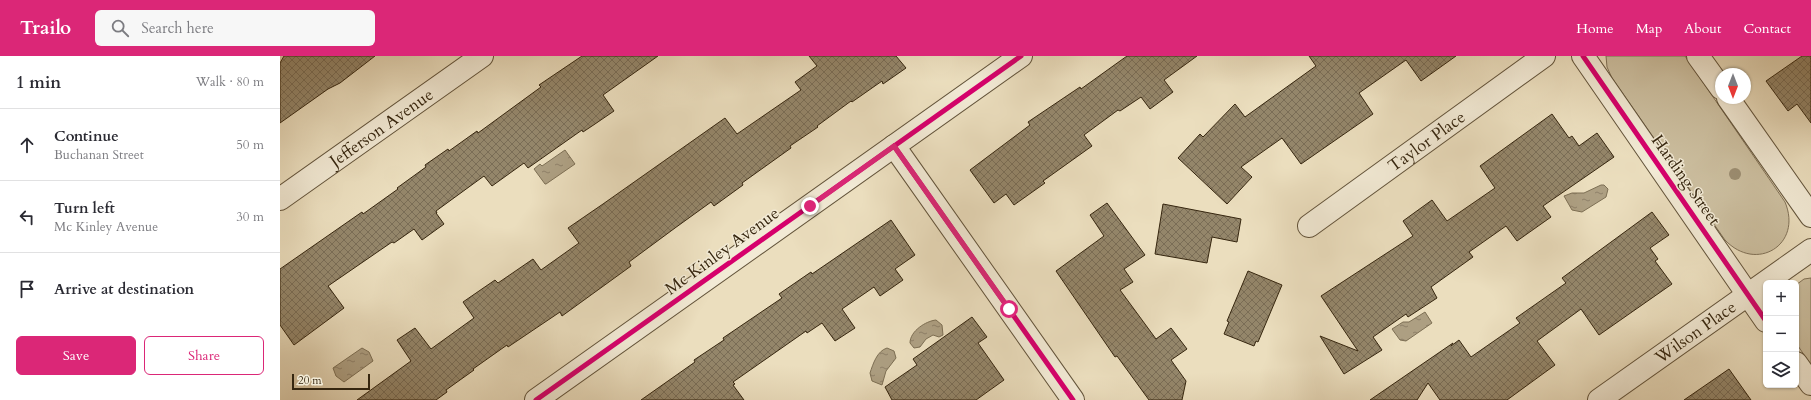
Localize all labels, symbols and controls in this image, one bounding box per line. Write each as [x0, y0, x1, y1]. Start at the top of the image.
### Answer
search box [95, 10, 375, 46]
text: Trailo [20, 15, 71, 41]
icon: search [109, 17, 131, 39]
text: Search here [141, 18, 214, 38]
text: Home [1576, 19, 1614, 38]
text: Map [1636, 19, 1662, 38]
text: About [1684, 19, 1721, 38]
text: Contact [1743, 19, 1791, 38]
north arrow [1715, 68, 1751, 104]
text: 1 min [16, 71, 61, 94]
text: Walk · 80 m [196, 73, 264, 91]
street label: Jefferson Avenue [322, 83, 438, 174]
street label: Taylor Place [1383, 105, 1470, 177]
text: Continue [54, 126, 119, 146]
street label: Harding Street [1646, 130, 1726, 231]
icon: ahead [16, 134, 38, 156]
text: 50 m [236, 136, 264, 154]
text: Buchanan Street [54, 146, 144, 164]
route end [801, 197, 819, 215]
text: Turn left [54, 198, 115, 218]
street label: Mc Kinley Avenue [660, 202, 784, 300]
icon: left [16, 206, 38, 228]
text: 30 m [236, 208, 264, 226]
text: Mc Kinley Avenue [54, 218, 158, 236]
icon: arrive [16, 278, 38, 300]
text: Arrive at destination [54, 279, 194, 299]
map controls [1763, 280, 1799, 388]
button: + [1763, 280, 1799, 316]
street label: Wilson Place [1649, 295, 1740, 369]
route start [1000, 300, 1018, 318]
button: − [1763, 316, 1799, 352]
button: Save [16, 336, 136, 375]
button: Share [144, 336, 264, 375]
button: layers [1763, 352, 1799, 388]
scale bar [292, 372, 370, 391]
text: 20 m [298, 373, 322, 388]

